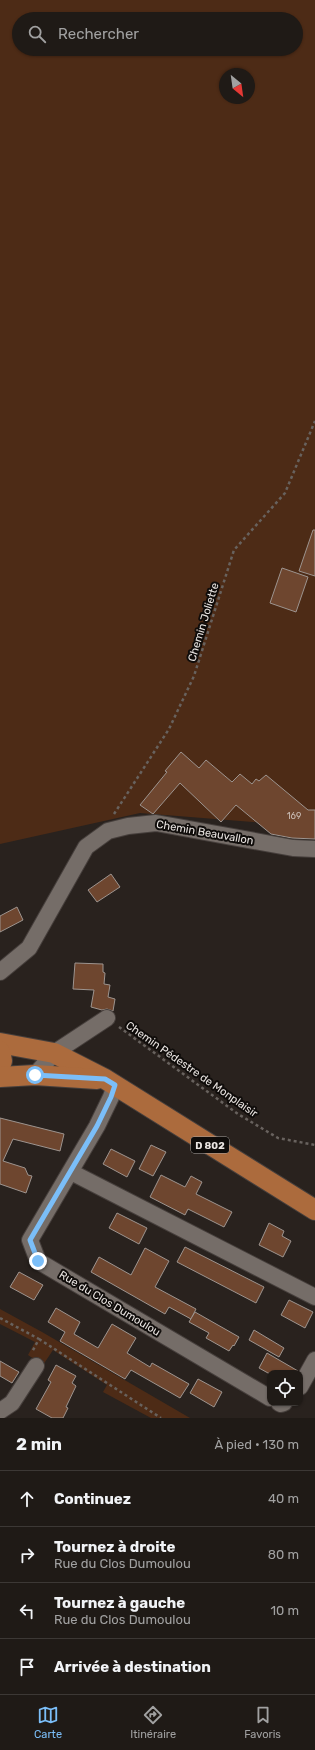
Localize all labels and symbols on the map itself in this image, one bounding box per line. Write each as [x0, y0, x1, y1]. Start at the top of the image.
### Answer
north arrow [219, 68, 255, 104]
street label: Chemin Joliette [185, 581, 222, 663]
house number: 169 [287, 811, 301, 821]
street label: Chemin Beauvallon [155, 818, 255, 847]
street label: Chemin Pédestre de Monplaisir [123, 1019, 261, 1121]
route start [26, 1066, 44, 1084]
road number: D 802 [191, 1137, 229, 1153]
route end [29, 1252, 47, 1270]
street label: Rue du Clos Dumoulou [57, 1268, 163, 1339]

